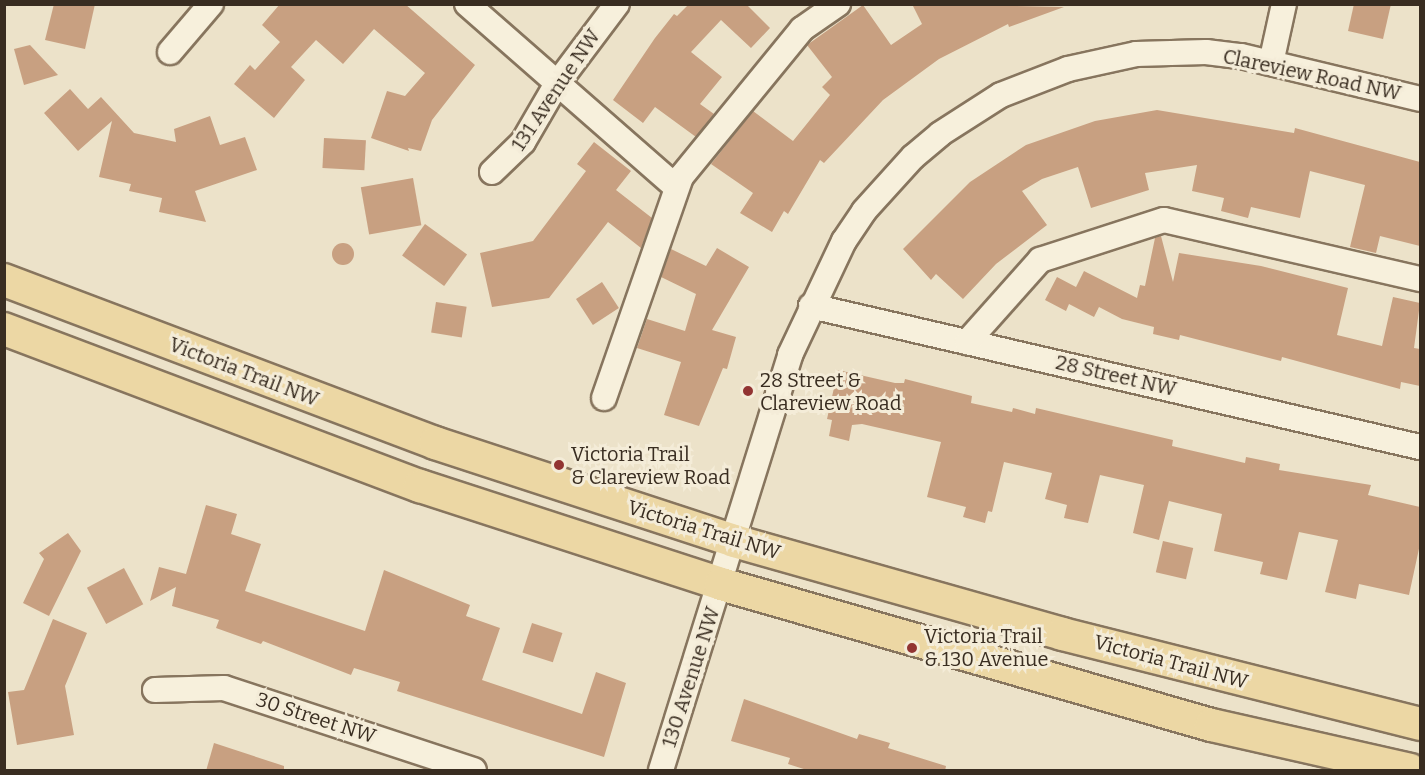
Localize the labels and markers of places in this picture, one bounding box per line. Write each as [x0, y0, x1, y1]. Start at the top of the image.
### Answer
place label: 28 Street & Clareview Road [760, 368, 902, 415]
marker: 28 Street & Clareview Road [741, 384, 755, 398]
place label: Victoria Trail & Clareview Road [571, 442, 730, 489]
marker: Victoria Trail & Clareview Road [552, 458, 566, 472]
place label: Victoria Trail & 130 Avenue [924, 624, 1048, 671]
marker: Victoria Trail & 130 Avenue [905, 641, 919, 655]

